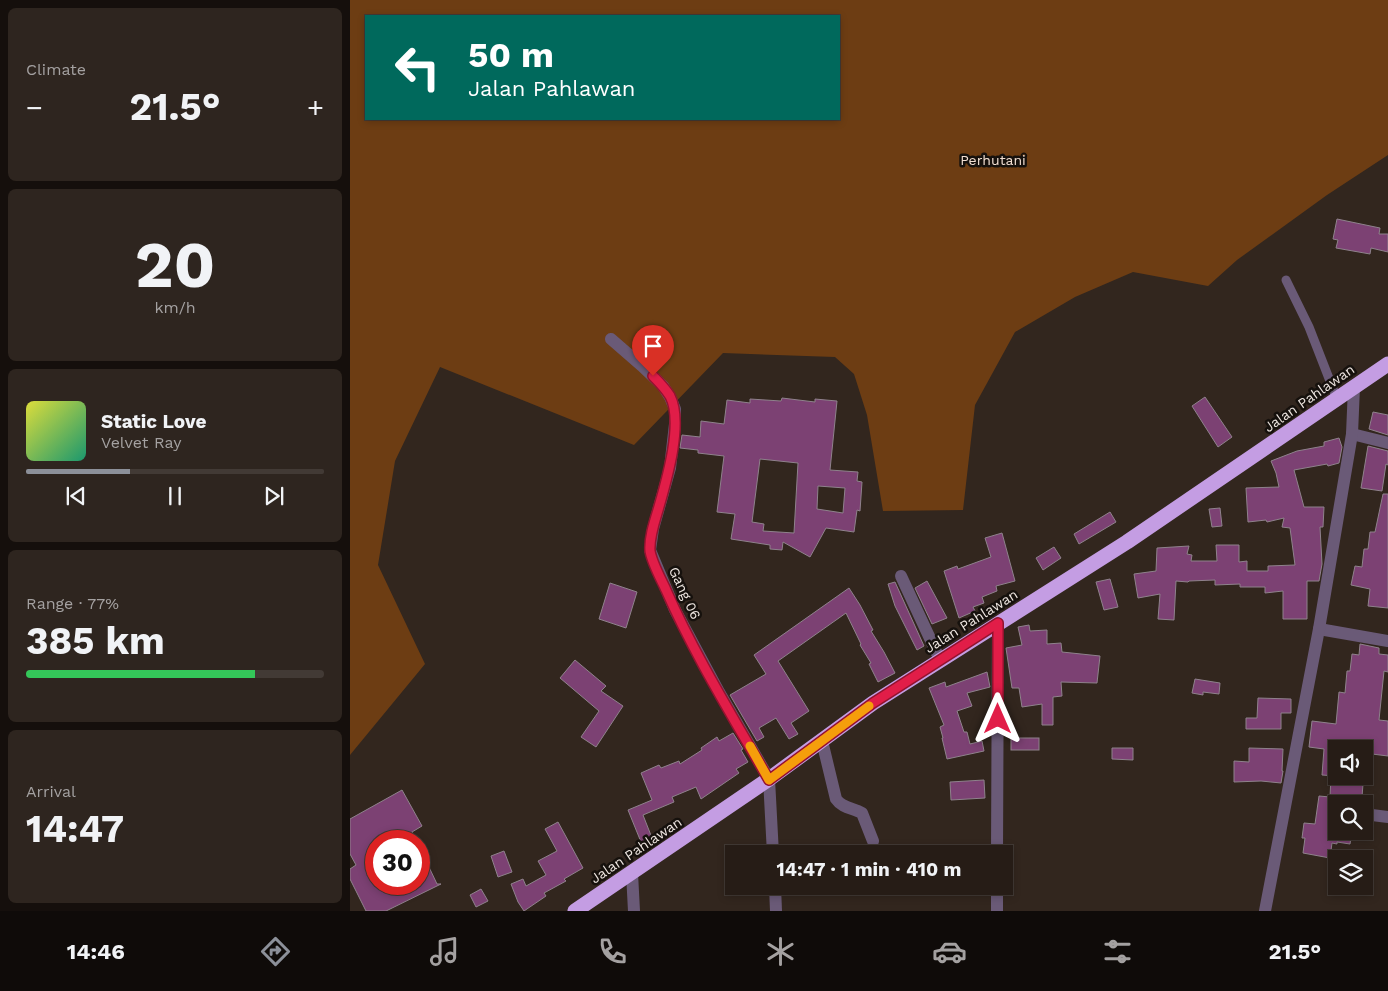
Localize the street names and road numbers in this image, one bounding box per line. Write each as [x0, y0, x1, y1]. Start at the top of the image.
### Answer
street label: Jalan Pahlawan [1261, 361, 1357, 435]
street label: Gang 06 [666, 564, 704, 622]
street label: Jalan Pahlawan [922, 586, 1020, 656]
street label: Jalan Pahlawan [587, 814, 685, 886]

